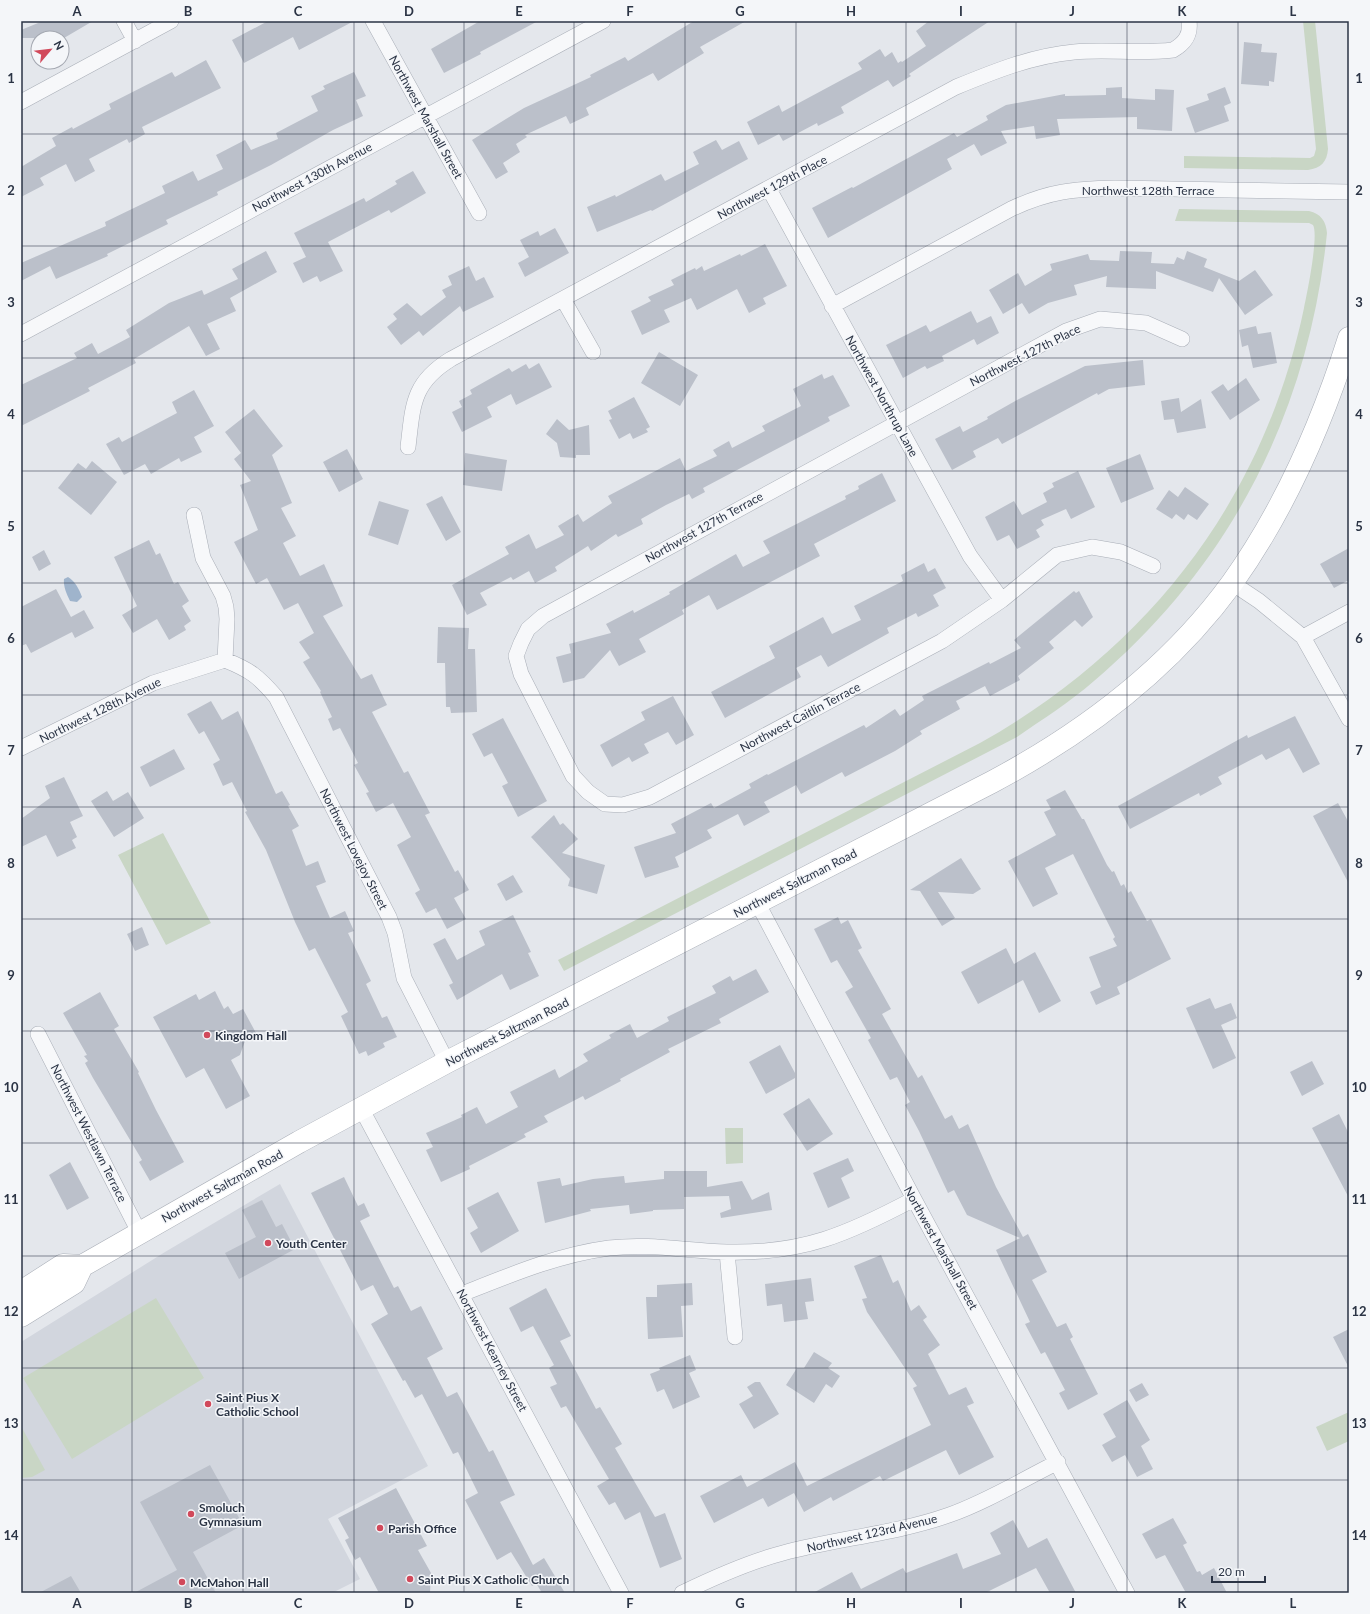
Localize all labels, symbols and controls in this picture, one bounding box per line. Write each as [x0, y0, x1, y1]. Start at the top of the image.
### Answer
text: A [71, 3, 82, 19]
text: B [184, 3, 193, 19]
text: C [294, 3, 303, 19]
text: D [404, 3, 414, 19]
text: E [515, 3, 523, 19]
text: F [626, 3, 634, 19]
text: G [735, 3, 745, 19]
text: H [846, 3, 856, 19]
text: I [959, 3, 963, 19]
text: J [1069, 3, 1075, 19]
text: K [1178, 3, 1188, 19]
text: L [1290, 3, 1297, 19]
north arrow [30, 30, 70, 70]
text: N [52, 38, 67, 52]
street label: Northwest Marshall Street [386, 53, 467, 182]
text: 1 [7, 70, 15, 86]
text: 1 [1355, 70, 1363, 86]
street label: Northwest 130th Avenue [249, 139, 375, 215]
street label: Northwest 129th Place [715, 152, 829, 222]
text: 2 [7, 182, 15, 198]
text: 2 [1355, 182, 1363, 198]
street label: Northwest 128th Terrace [1082, 183, 1214, 198]
text: 3 [7, 294, 15, 310]
text: 3 [1355, 294, 1363, 310]
street label: Northwest 127th Place [967, 321, 1083, 389]
street label: Northwest Northrup Lane [842, 333, 922, 459]
text: 4 [7, 406, 15, 422]
text: 4 [1355, 406, 1363, 422]
street label: Northwest 127th Terrace [642, 488, 766, 566]
text: 5 [7, 518, 15, 534]
text: 5 [1355, 518, 1363, 534]
text: 6 [7, 630, 15, 646]
text: 6 [1355, 630, 1363, 646]
street label: Northwest 128th Avenue [37, 674, 163, 746]
street label: Northwest Caitlin Terrace [737, 679, 863, 755]
text: 7 [7, 742, 15, 758]
text: 7 [1355, 742, 1363, 758]
street label: Northwest Lovejoy Street [317, 786, 391, 913]
street label: Northwest Saltzman Road [731, 845, 859, 921]
text: 8 [7, 855, 15, 871]
text: 8 [1355, 855, 1363, 871]
text: 9 [7, 967, 15, 983]
text: 9 [1355, 967, 1363, 983]
street label: Northwest Saltzman Road [443, 994, 571, 1070]
place label: Kingdom Hall [215, 1028, 287, 1043]
marker: Kingdom Hall [202, 1030, 212, 1040]
street label: Northwest Westlawn Terrace [48, 1061, 130, 1205]
text: 10 [3, 1079, 19, 1095]
text: 10 [1351, 1079, 1367, 1095]
street label: Northwest Saltzman Road [159, 1146, 285, 1226]
street label: Northwest Marshall Street [901, 1184, 982, 1313]
text: 11 [3, 1191, 19, 1207]
text: 11 [1351, 1191, 1367, 1207]
place label: Youth Center [275, 1236, 347, 1251]
marker: Youth Center [263, 1238, 273, 1248]
street label: Northwest Kearney Street [453, 1286, 531, 1415]
text: 12 [3, 1303, 19, 1319]
text: 12 [1351, 1303, 1367, 1319]
place label: Saint Pius X Catholic School [216, 1390, 299, 1419]
marker: Saint Pius X Catholic School [203, 1399, 213, 1409]
text: 13 [3, 1415, 19, 1431]
text: 13 [1351, 1415, 1367, 1431]
place label: Smoluch Gymnasium [199, 1500, 262, 1529]
marker: Smoluch Gymnasium [186, 1509, 196, 1519]
street label: Northwest 123rd Avenue [805, 1511, 939, 1555]
place label: Parish Office [388, 1521, 457, 1536]
marker: Parish Office [375, 1523, 385, 1533]
text: 14 [3, 1527, 19, 1543]
text: 14 [1351, 1527, 1367, 1543]
scale bar [1212, 1558, 1265, 1584]
text: 20 m [1218, 1564, 1245, 1579]
place label: Saint Pius X Catholic Church [418, 1572, 569, 1587]
marker: Saint Pius X Catholic Church [405, 1574, 415, 1584]
place label: McMahon Hall [190, 1575, 269, 1590]
marker: McMahon Hall [177, 1577, 187, 1587]
text: A [71, 1595, 82, 1611]
text: B [184, 1595, 193, 1611]
text: C [294, 1595, 303, 1611]
text: D [404, 1595, 414, 1611]
text: E [515, 1595, 523, 1611]
text: F [626, 1595, 634, 1611]
text: G [735, 1595, 745, 1611]
text: H [846, 1595, 856, 1611]
text: I [959, 1595, 963, 1611]
text: J [1069, 1595, 1075, 1611]
text: K [1178, 1595, 1188, 1611]
text: L [1290, 1595, 1297, 1611]

